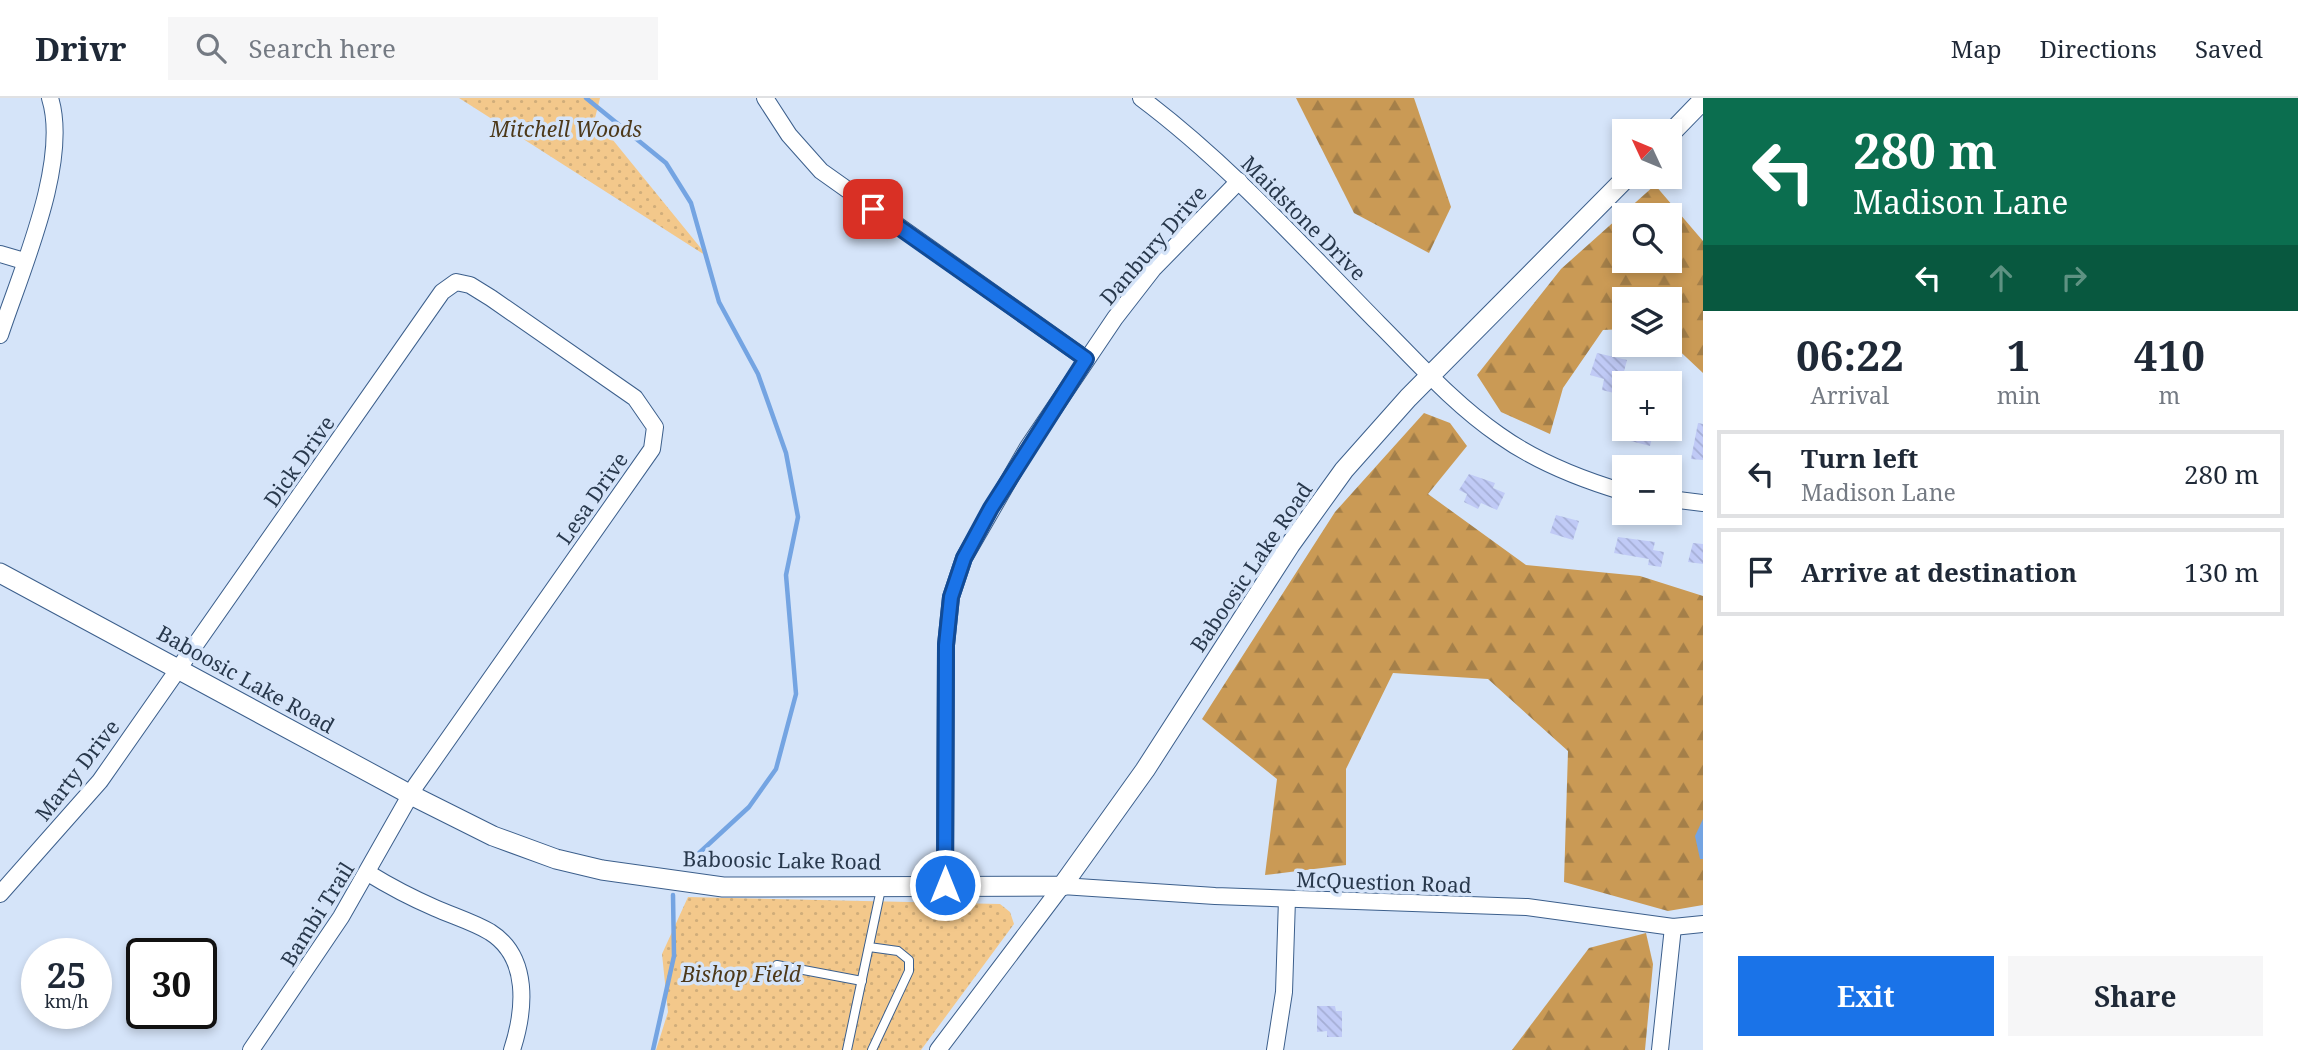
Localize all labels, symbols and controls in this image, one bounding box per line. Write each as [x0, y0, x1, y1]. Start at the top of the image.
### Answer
search box [168, 17, 658, 80]
text: Drivr [35, 26, 126, 71]
icon: search [192, 29, 230, 67]
text: Search here [248, 30, 396, 66]
text: Map [1951, 32, 2002, 65]
text: Directions [2040, 32, 2157, 65]
text: Saved [2195, 32, 2263, 65]
park label: Mitchell Woods [489, 115, 642, 143]
text: 280 m [1853, 117, 1997, 183]
north arrow [1612, 119, 1682, 189]
map controls [1612, 119, 1682, 525]
icon: left [1738, 126, 1829, 217]
street label: Maidstone Drive [1236, 150, 1372, 286]
pin [843, 179, 903, 239]
street label: Danbury Drive [1093, 179, 1213, 311]
text: Madison Lane [1853, 180, 2069, 223]
icon: arrive [854, 190, 892, 228]
button: search [1612, 203, 1682, 273]
icon: left [1909, 259, 1947, 297]
icon: ahead [1982, 259, 2020, 297]
icon: right [2055, 259, 2093, 297]
button: layers [1612, 287, 1682, 357]
text: 06:22 [1796, 326, 1904, 383]
text: 1 [2007, 326, 2031, 383]
text: 410 [2134, 326, 2205, 383]
button: + [1612, 371, 1682, 441]
text: Arrival [1811, 379, 1889, 411]
text: min [1997, 379, 2041, 411]
text: m [2158, 379, 2180, 411]
street label: Dick Drive [257, 410, 341, 512]
text: Turn left [1801, 440, 1918, 476]
street label: Lesa Drive [550, 446, 634, 550]
button: − [1612, 455, 1682, 525]
icon: left [1742, 455, 1780, 493]
text: 280 m [2184, 456, 2259, 492]
text: Madison Lane [1801, 476, 1956, 508]
street label: Baboosic Lake Road [1184, 477, 1318, 657]
icon: arrive [1742, 553, 1780, 591]
text: Arrive at destination [1801, 554, 2077, 590]
text: 130 m [2184, 554, 2259, 590]
street label: Baboosic Lake Road [152, 619, 340, 739]
street label: Marty Drive [29, 714, 125, 826]
street label: Baboosic Lake Road [682, 844, 882, 876]
position arrow [908, 848, 982, 922]
street label: Bambi Trail [274, 856, 360, 971]
street label: McQuestion Road [1296, 865, 1472, 899]
speed limit sign: 30 [126, 938, 217, 1029]
text: 25 [47, 951, 86, 998]
button: Exit [1738, 956, 1994, 1036]
button: Share [2008, 956, 2263, 1036]
park label: Bishop Field [680, 960, 802, 988]
text: km/h [44, 989, 89, 1013]

